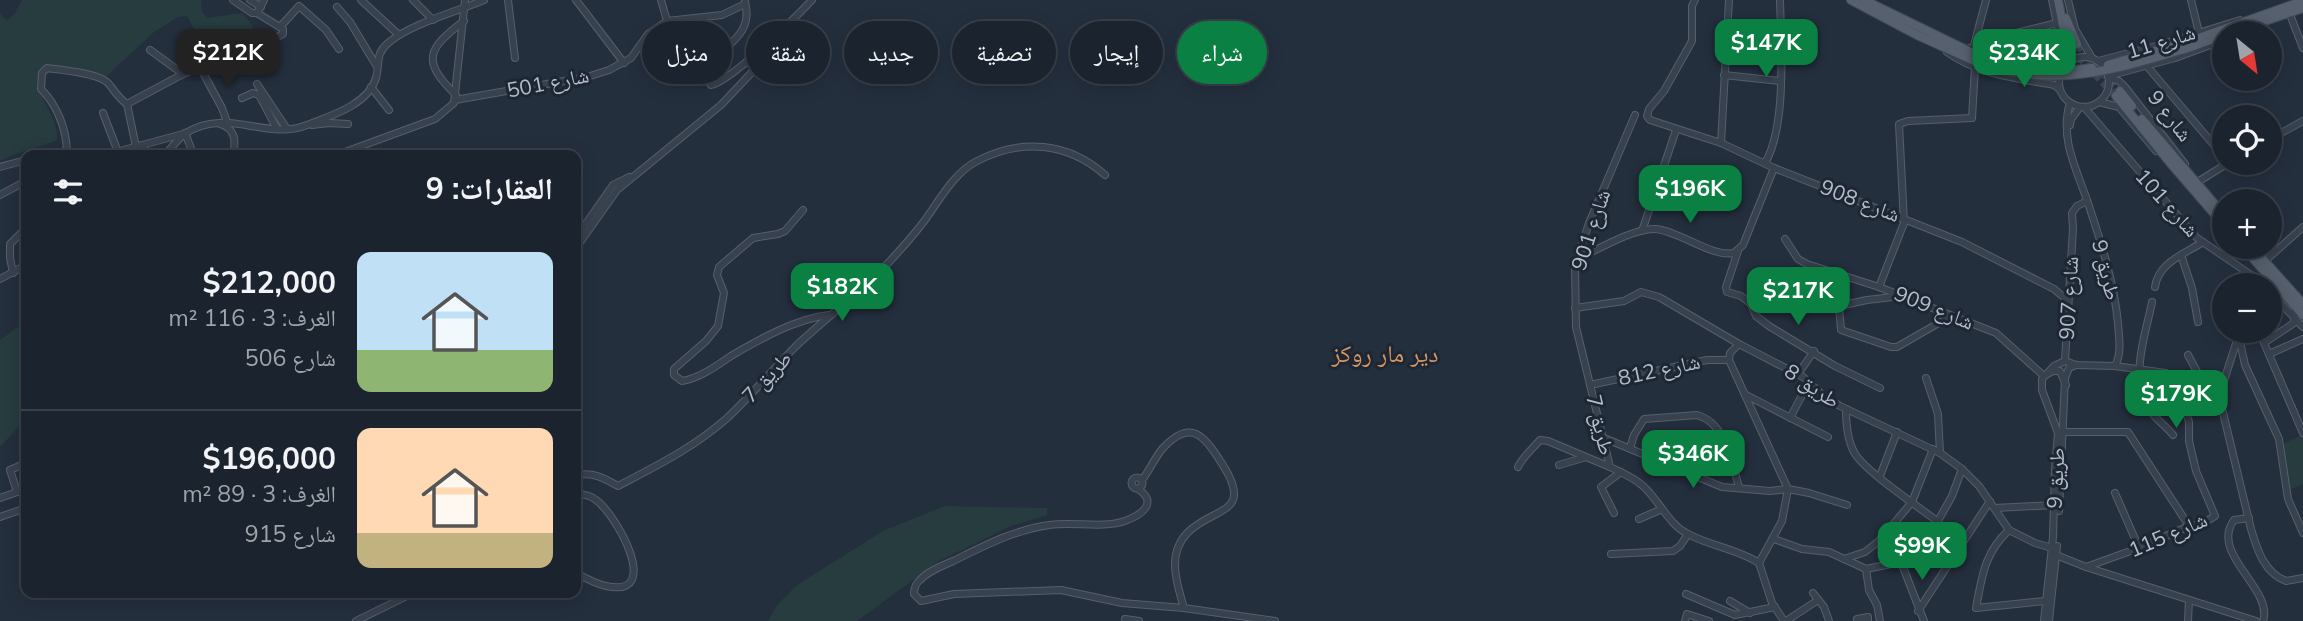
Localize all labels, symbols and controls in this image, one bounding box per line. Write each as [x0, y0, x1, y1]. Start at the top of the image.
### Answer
street label: شارع 11 [2123, 18, 2199, 65]
pin: $147K [1717, 20, 1815, 79]
chip: منزل [642, 21, 732, 84]
chip: شقة [746, 21, 830, 84]
chip: جديد [844, 21, 938, 84]
chip: تصفية [952, 21, 1056, 84]
chip: إيجار [1070, 21, 1163, 84]
chip: شراء [1177, 21, 1267, 84]
north arrow [2212, 21, 2282, 91]
map controls [2212, 21, 2282, 343]
text: $147K [1731, 27, 1801, 56]
pin: $212K [179, 29, 277, 89]
pin: $234K [1975, 29, 2073, 89]
text: $212K [193, 37, 263, 66]
text: $234K [1989, 37, 2059, 66]
street label: شارع 501 [504, 61, 591, 104]
street label: شارع 9 [2142, 85, 2199, 147]
button: locate [2212, 105, 2282, 175]
street label: شارع 101 [2129, 163, 2205, 243]
pin: $196K [1641, 166, 1739, 225]
text: العقارات: 9 [426, 169, 553, 207]
icon: filters [49, 173, 87, 211]
text: $196K [1655, 173, 1725, 202]
street label: شارع 908 [1816, 173, 1904, 228]
street label: شارع 901 [1565, 186, 1616, 274]
button: + [2212, 189, 2282, 259]
street label: طريق 9 [2086, 237, 2127, 303]
street label: شارع 907 [2053, 256, 2084, 340]
text: $212,000 [203, 263, 336, 301]
pin: $182K [793, 264, 891, 323]
pin: $217K [1749, 268, 1847, 327]
text: $182K [807, 271, 877, 300]
button: − [2212, 273, 2282, 343]
text: $217K [1763, 275, 1833, 304]
street label: شارع 909 [1891, 279, 1978, 336]
icon: home [413, 280, 497, 364]
text: الغرف: 3 · 116 m² [169, 303, 336, 332]
district label: دير مار روكز [1331, 338, 1438, 368]
text: شارع 506 [245, 343, 336, 372]
street label: طريق 7 [736, 345, 797, 408]
street label: شارع 812 [1615, 348, 1702, 391]
street label: طريق 8 [1779, 357, 1845, 414]
pin: $179K [2127, 370, 2225, 430]
text: $179K [2141, 378, 2211, 407]
street label: 7 طريق [1580, 392, 1621, 458]
pin: $346K [1644, 430, 1742, 490]
text: $346K [1658, 438, 1728, 467]
text: $196,000 [203, 439, 336, 477]
street label: 9 طريق [2040, 447, 2071, 509]
icon: home [413, 456, 497, 540]
text: الغرف: 3 · 89 m² [182, 479, 336, 508]
street label: شارع 115 [2124, 506, 2211, 563]
text: شارع 915 [245, 519, 336, 548]
pin: $99K [1881, 522, 1963, 582]
text: $99K [1894, 530, 1950, 559]

